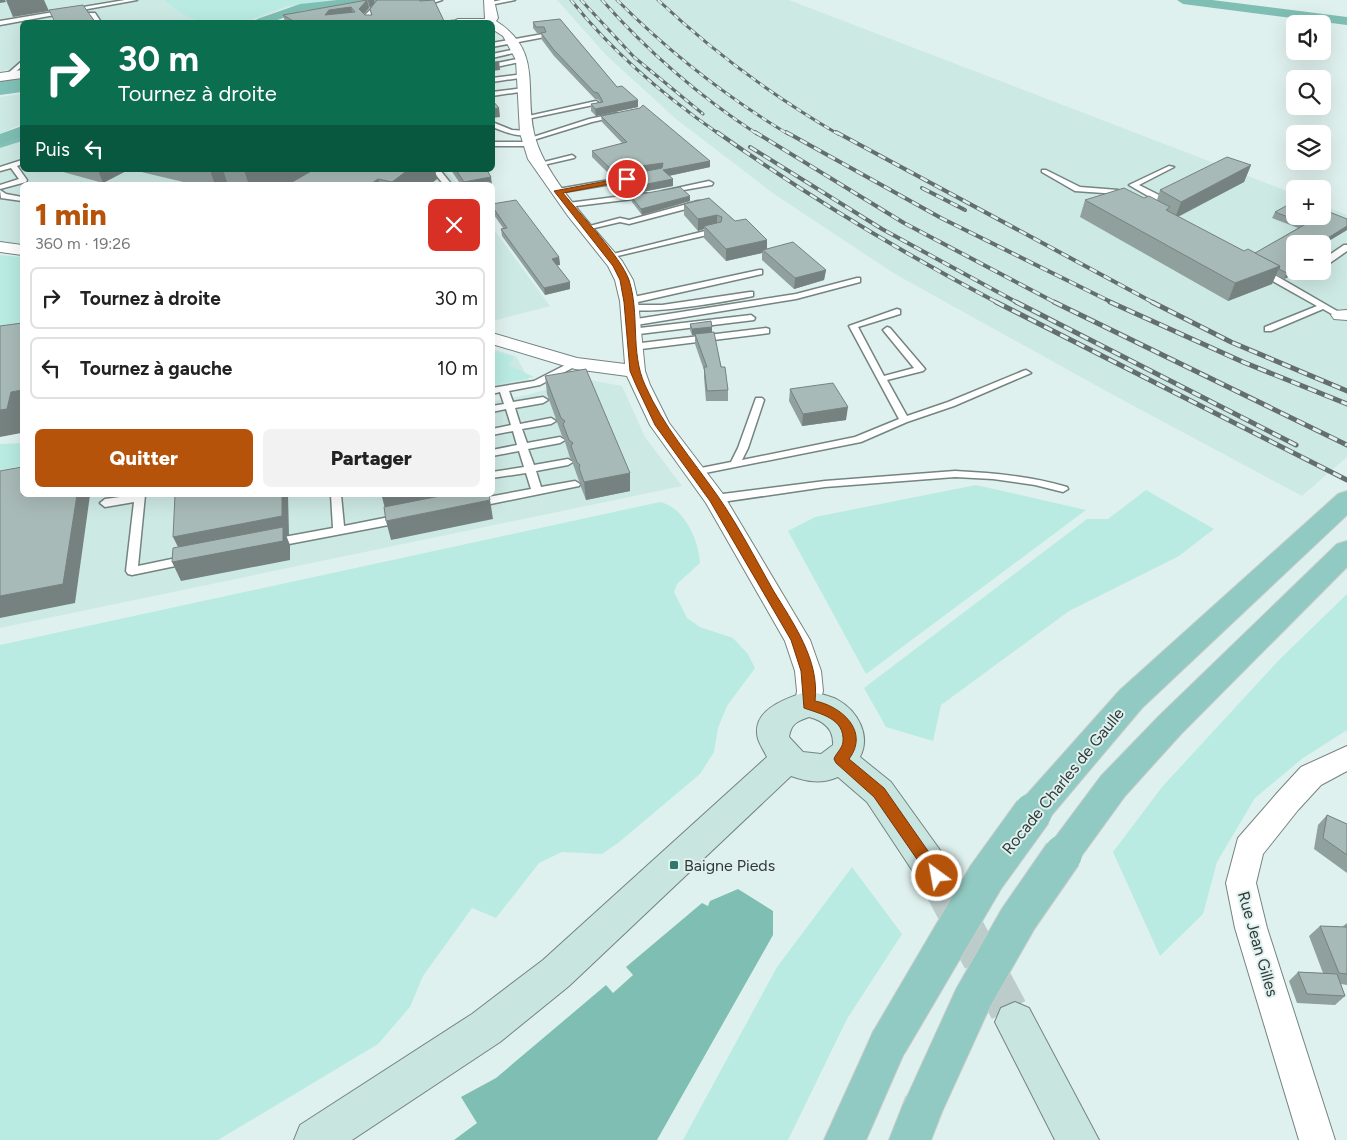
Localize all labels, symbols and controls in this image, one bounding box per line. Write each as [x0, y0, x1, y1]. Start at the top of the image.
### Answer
map controls [1286, 15, 1331, 280]
button: sound [1286, 15, 1331, 60]
text: 30 m [118, 38, 199, 80]
icon: right [35, 40, 100, 105]
button: search [1286, 70, 1331, 115]
text: Tournez à droite [118, 80, 277, 107]
button: layers [1286, 125, 1331, 170]
icon: left [80, 135, 108, 163]
text: Puis [35, 138, 70, 161]
pin [606, 158, 648, 200]
icon: arrive [613, 165, 641, 193]
button: + [1286, 180, 1331, 225]
text: 1 min [35, 196, 107, 233]
button: close [428, 199, 480, 251]
text: 360 m · 19:26 [35, 234, 130, 253]
button: − [1286, 235, 1331, 280]
icon: right [37, 284, 65, 312]
text: Tournez à droite [80, 287, 221, 310]
text: 30 m [435, 287, 478, 310]
icon: left [37, 354, 65, 382]
text: Tournez à gauche [80, 357, 232, 380]
text: 10 m [437, 357, 478, 380]
button: Quitter [35, 429, 253, 487]
button: Partager [263, 429, 480, 487]
street label: Rocade Charles de Gaulle [998, 704, 1128, 858]
position arrow [910, 849, 962, 901]
place label: Baigne Pieds [684, 856, 775, 875]
marker: Baigne Pieds [668, 859, 680, 871]
street label: Rue Jean Gilles [1234, 889, 1282, 999]

